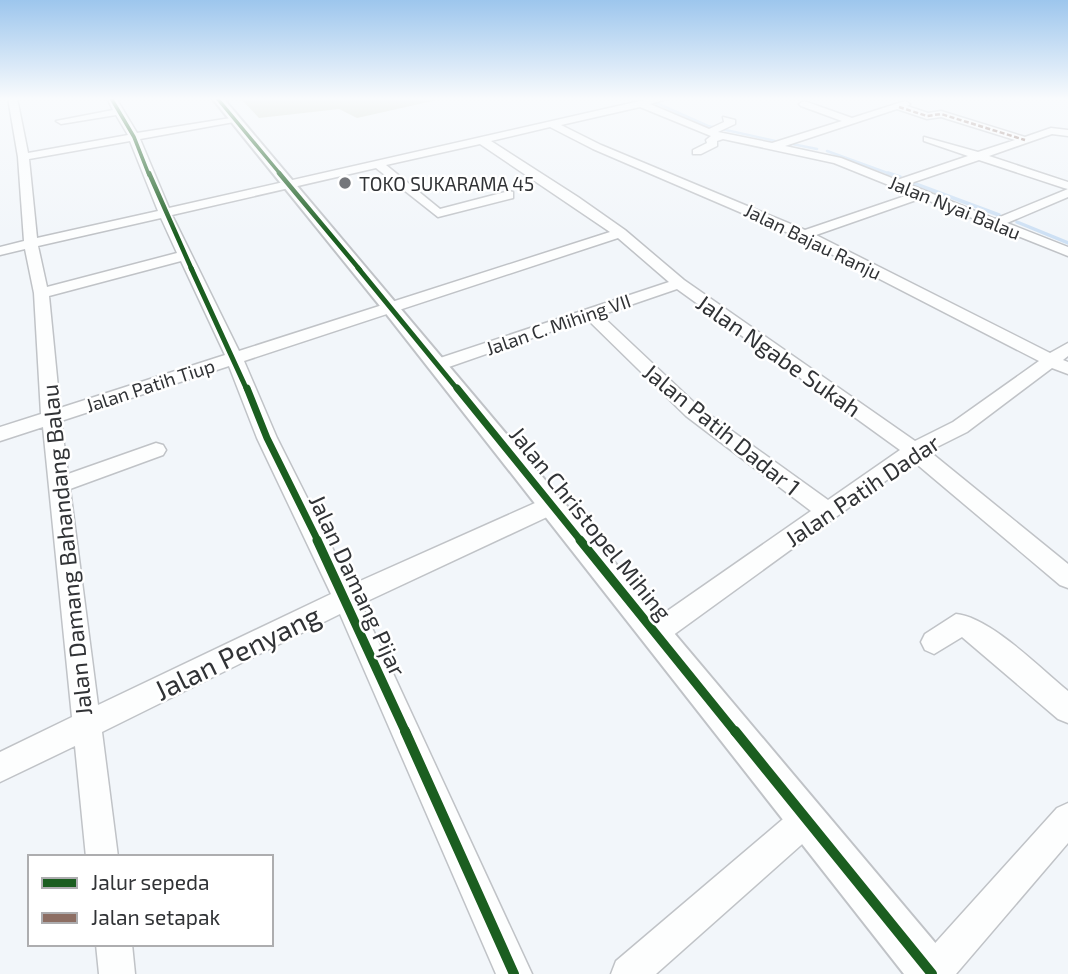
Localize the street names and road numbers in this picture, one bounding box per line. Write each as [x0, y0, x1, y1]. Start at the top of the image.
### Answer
street label: Jalan Nyai Balau [886, 170, 1024, 244]
street label: Jalan Bajau Ranju [741, 198, 885, 284]
street label: Jalan C. Mihing VII [483, 288, 633, 360]
street label: Jalan Ngabe Sukah [691, 288, 867, 422]
street label: Jalan Patih Tiup [83, 353, 217, 417]
street label: Jalan Patih Dadar 1 [638, 357, 806, 501]
street label: Jalan Damang Bahandang Balau [35, 383, 97, 717]
street label: Jalan Christopel Mihing [504, 420, 678, 626]
street label: Jalan Patih Dadar [779, 428, 945, 552]
street label: Jalan Damang Pijar [304, 490, 412, 680]
street label: Jalan Penyang [148, 597, 326, 707]

